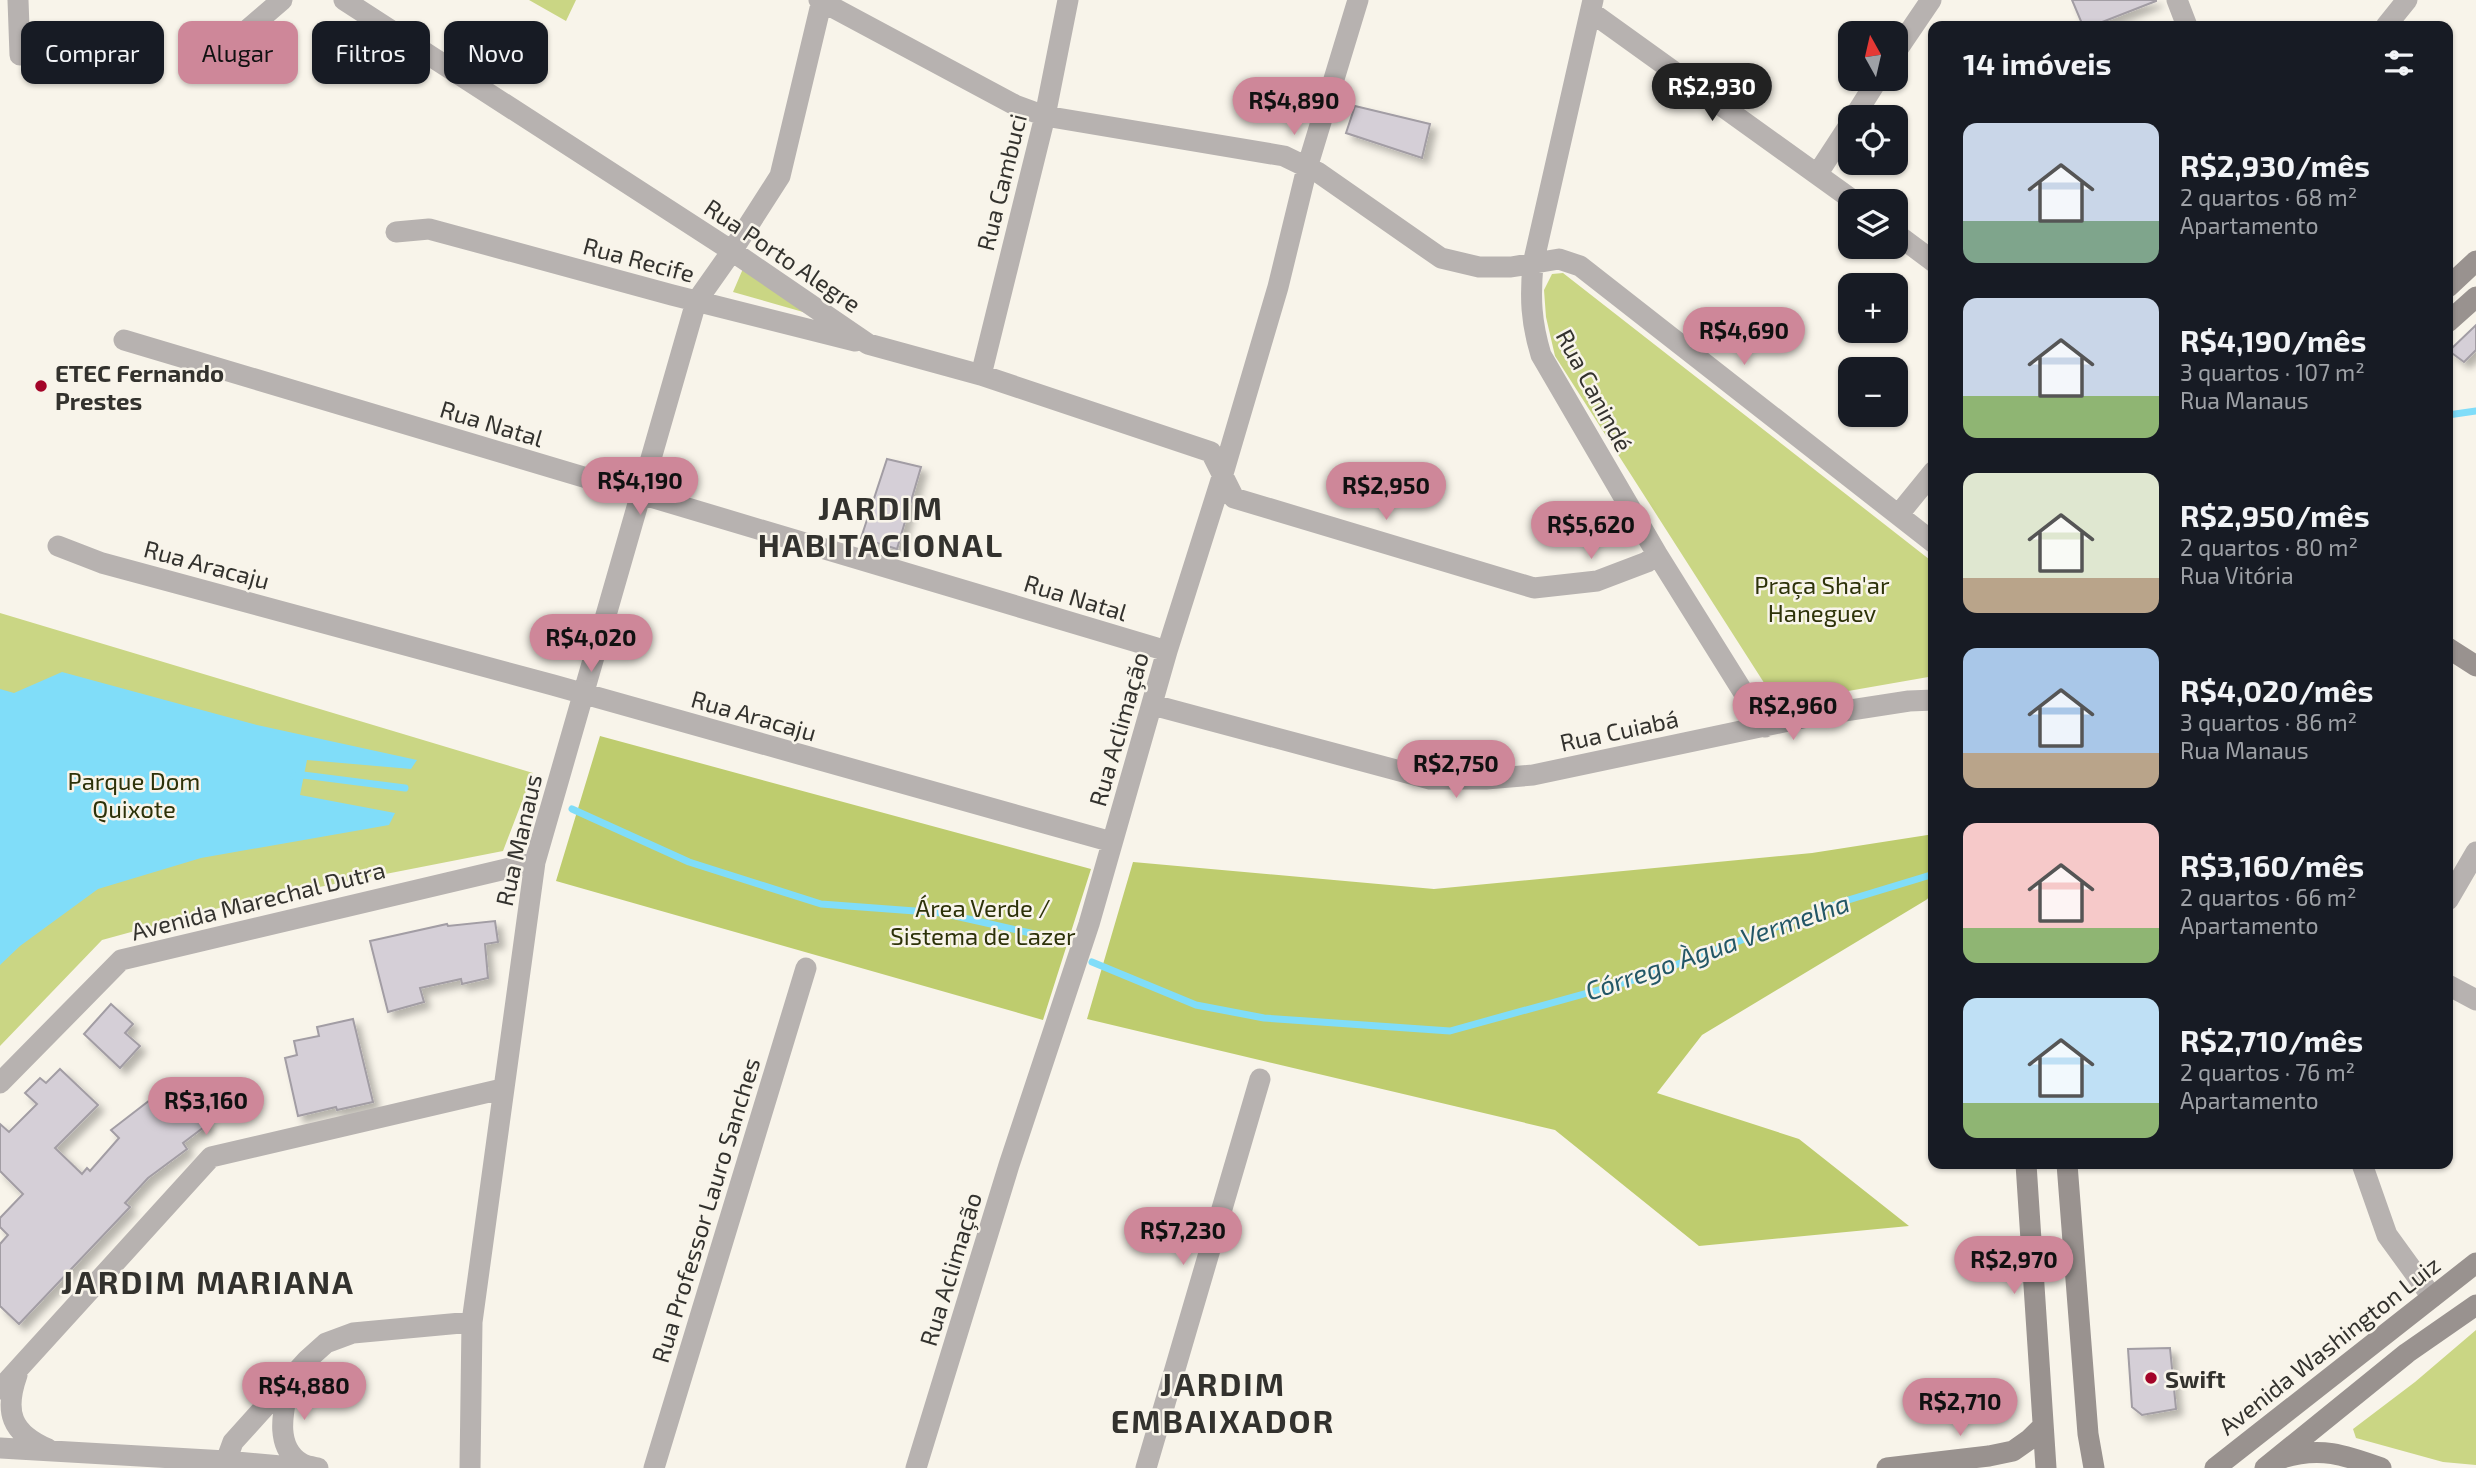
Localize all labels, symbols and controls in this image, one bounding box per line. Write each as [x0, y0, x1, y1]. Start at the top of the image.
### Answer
chip: Comprar [21, 21, 164, 84]
chip: Alugar [178, 21, 298, 84]
chip: Filtros [312, 21, 430, 84]
chip: Novo [444, 21, 548, 84]
north arrow [1838, 21, 1908, 91]
map controls [1838, 21, 1908, 427]
icon: filters [2380, 44, 2418, 82]
text: 14 imóveis [1963, 45, 2112, 81]
pin: R$2,930 [1647, 64, 1777, 123]
text: R$2,930 [1668, 72, 1756, 100]
pin: R$4,890 [1229, 78, 1359, 137]
text: R$4,890 [1249, 86, 1339, 114]
button: locate [1838, 105, 1908, 175]
street label: Rua Cambuci [970, 111, 1032, 253]
text: R$2,930/mês [2180, 147, 2370, 183]
icon: home [2019, 151, 2103, 235]
text: 2 quartos · 68 m² [2180, 183, 2357, 211]
button: layers [1838, 189, 1908, 259]
street label: Rua Porto Alegre [699, 192, 867, 318]
text: Apartamento [2180, 211, 2319, 239]
street label: Rua Recife [580, 230, 698, 288]
button: + [1838, 273, 1908, 343]
pin: R$4,690 [1679, 308, 1809, 367]
text: R$4,690 [1699, 316, 1789, 344]
text: R$4,190/mês [2180, 322, 2366, 358]
street label: Rua Canindé [1551, 324, 1639, 456]
icon: home [2019, 326, 2103, 410]
button: − [1838, 357, 1908, 427]
place label: ETEC Fernando Prestes [55, 358, 224, 415]
text: 3 quartos · 107 m² [2180, 358, 2365, 386]
marker: ETEC Fernando Prestes [33, 378, 49, 394]
text: Rua Manaus [2180, 386, 2309, 414]
street label: Rua Natal [437, 394, 547, 452]
pin: R$4,190 [575, 458, 705, 517]
pin: R$2,950 [1321, 462, 1451, 522]
text: R$4,190 [597, 466, 683, 494]
text: R$2,950 [1342, 471, 1430, 499]
district label: JARDIM HABITACIONAL [758, 488, 1004, 563]
text: R$2,950/mês [2180, 497, 2370, 533]
icon: home [2019, 501, 2103, 585]
pin: R$5,620 [1526, 502, 1656, 561]
text: R$5,620 [1547, 510, 1635, 538]
street label: Rua Aracaju [141, 533, 273, 595]
text: 2 quartos · 80 m² [2180, 533, 2358, 561]
text: Rua Vitória [2180, 561, 2294, 589]
street label: Rua Natal [1021, 568, 1131, 626]
park label: Praça Sha'ar Haneguev [1754, 570, 1890, 627]
pin: R$4,020 [526, 614, 656, 674]
text: R$4,020 [546, 623, 636, 651]
street label: Rua Aclimação [1082, 649, 1155, 810]
text: R$4,020/mês [2180, 672, 2373, 708]
icon: home [2019, 676, 2103, 760]
pin: R$2,960 [1728, 682, 1858, 742]
street label: Rua Aracaju [688, 683, 820, 747]
text: R$2,960 [1749, 691, 1837, 719]
street label: Rua Cuiabá [1557, 703, 1681, 757]
text: 3 quartos · 86 m² [2180, 708, 2357, 736]
text: Rua Manaus [2180, 736, 2309, 764]
pin: R$2,750 [1391, 740, 1521, 800]
text: R$2,750 [1413, 749, 1499, 777]
park label: Parque Dom Quixote [68, 766, 200, 823]
street label: Rua Manaus [489, 771, 547, 909]
text: R$3,160/mês [2180, 847, 2364, 883]
icon: home [2019, 851, 2103, 935]
street label: Avenida Marechal Dutra [128, 854, 388, 946]
text: 2 quartos · 66 m² [2180, 883, 2356, 911]
water label: Córrego Àgua Vermelha [1581, 886, 1853, 1006]
park label: Área Verde / Sistema de Lazer [890, 893, 1076, 950]
text: Apartamento [2180, 911, 2319, 939]
text: R$2,710/mês [2180, 1022, 2363, 1058]
icon: home [2019, 1026, 2103, 1110]
street label: Rua Professor Lauro Sanches [645, 1054, 765, 1366]
text: 2 quartos · 76 m² [2180, 1058, 2355, 1086]
pin: R$3,160 [141, 1078, 271, 1137]
text: R$3,160 [164, 1086, 248, 1114]
text: Apartamento [2180, 1086, 2319, 1114]
street label: Rua Aclimação [913, 1189, 988, 1350]
pin: R$7,230 [1118, 1208, 1248, 1267]
text: R$7,230 [1140, 1216, 1226, 1244]
pin: R$2,970 [1949, 1236, 2079, 1296]
text: R$2,970 [1970, 1245, 2058, 1273]
street label: Avenida Washington Luiz [2212, 1249, 2446, 1441]
district label: JARDIM MARIANA [61, 1262, 355, 1300]
pin: R$4,880 [239, 1362, 369, 1422]
district label: JARDIM EMBAIXADOR [1111, 1364, 1335, 1439]
place label: Swift [2165, 1364, 2226, 1393]
marker: Swift [2143, 1370, 2159, 1386]
text: R$4,880 [258, 1371, 350, 1399]
pin: R$2,710 [1895, 1378, 2025, 1438]
text: R$2,710 [1919, 1387, 2002, 1415]

